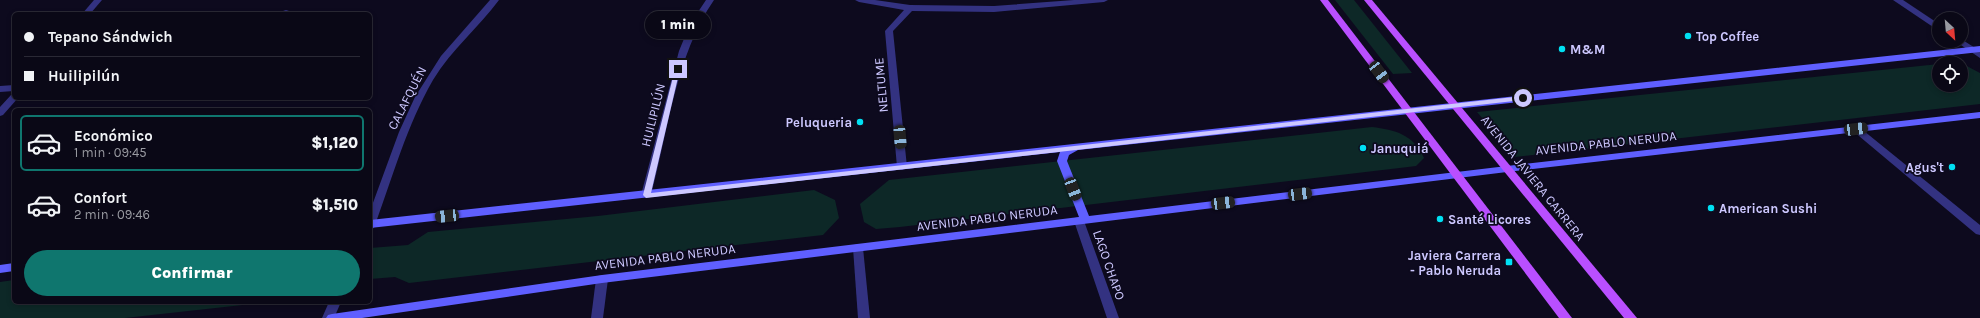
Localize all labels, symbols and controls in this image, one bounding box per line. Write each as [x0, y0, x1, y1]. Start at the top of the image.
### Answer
callout: 1 min [645, 11, 711, 39]
north arrow [1932, 12, 1968, 48]
map controls [1932, 12, 1968, 92]
text: 1 min [661, 17, 695, 32]
text: Tepano Sándwich [48, 28, 173, 46]
place label: Top Coffee [1696, 29, 1759, 44]
marker: Top Coffee [1683, 31, 1693, 41]
place label: M&M [1570, 42, 1605, 57]
marker: M&M [1557, 44, 1567, 54]
button: locate [1932, 56, 1968, 92]
street label: NELTUME [871, 57, 891, 113]
car [1367, 59, 1391, 85]
route end [669, 60, 687, 78]
street label: CALAFQUÉN [383, 63, 429, 132]
text: Huilipilún [48, 67, 120, 85]
street label: HUILIPILÚN [636, 81, 668, 148]
route start [1514, 89, 1532, 107]
street label: AVENIDA JAVIERA CARRERA [1478, 112, 1588, 244]
place label: Peluqueria [786, 115, 852, 131]
marker: Peluqueria [855, 117, 865, 127]
car [1843, 122, 1869, 136]
icon: car [26, 125, 62, 161]
car [893, 125, 907, 149]
text: Económico [74, 127, 153, 145]
street label: AVENIDA PABLO NERUDA [1535, 128, 1678, 158]
text: $1,120 [311, 134, 358, 152]
place label: Januquiá [1371, 141, 1429, 157]
marker: Januquiá [1358, 143, 1368, 153]
text: 1 min · 09:45 [74, 145, 147, 160]
place label: Agus't [1906, 160, 1944, 175]
marker: Agus't [1947, 162, 1957, 172]
car [1063, 176, 1083, 202]
icon: car [26, 187, 62, 223]
car [1287, 187, 1313, 201]
text: Confort [74, 189, 127, 207]
text: $1,510 [312, 196, 358, 214]
car [1210, 196, 1236, 210]
place label: American Sushi [1719, 201, 1817, 216]
street label: AVENIDA PABLO NERUDA [916, 202, 1059, 234]
marker: American Sushi [1706, 203, 1716, 213]
text: 2 min · 09:46 [74, 207, 150, 222]
car [434, 209, 460, 223]
place label: Santé Licores [1448, 212, 1531, 227]
marker: Santé Licores [1435, 214, 1445, 224]
street label: LAGO CHAPO [1090, 228, 1128, 302]
street label: AVENIDA PABLO NERUDA [594, 241, 737, 273]
place label: Javiera Carrera - Pablo Neruda [1408, 248, 1501, 278]
button: Confirmar [24, 250, 360, 296]
marker: Javiera Carrera - Pablo Neruda [1504, 257, 1514, 267]

